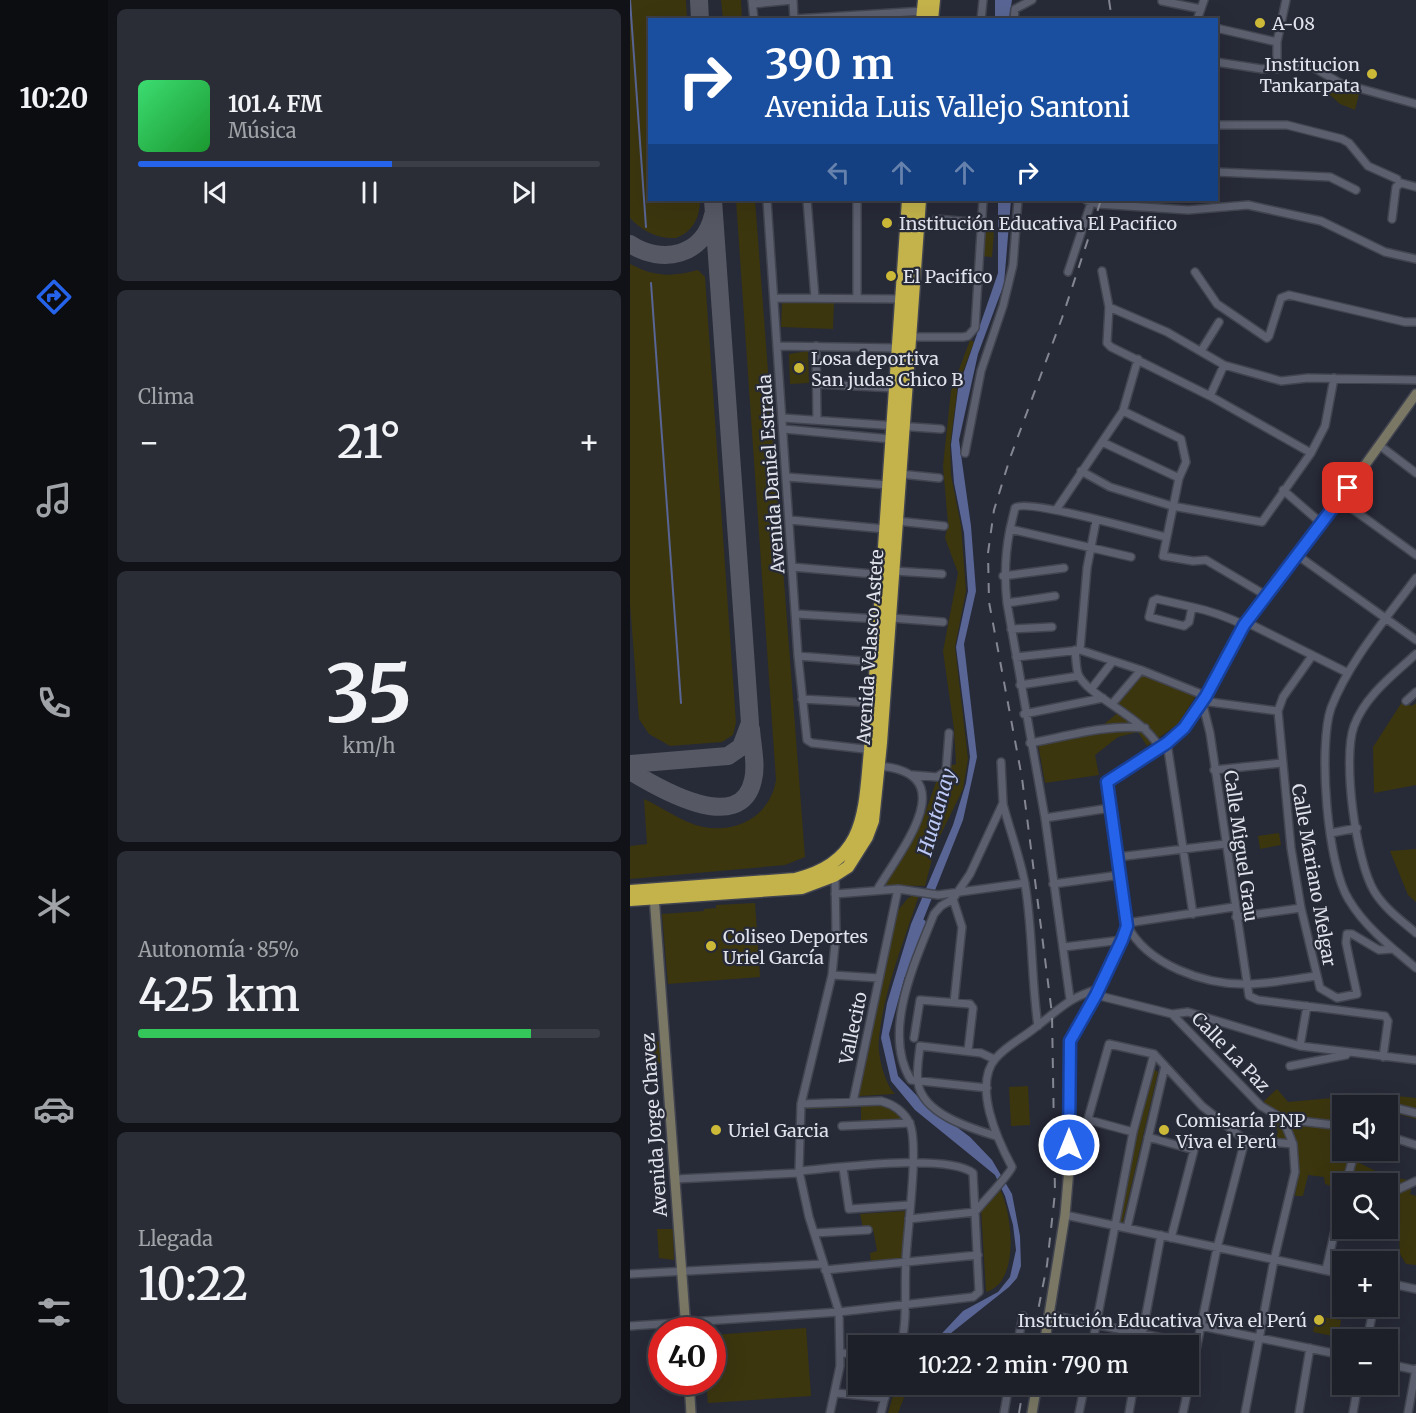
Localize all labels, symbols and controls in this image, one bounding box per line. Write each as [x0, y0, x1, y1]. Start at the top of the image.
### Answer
place label: A-08 [1271, 12, 1315, 35]
marker: A-08 [1253, 16, 1267, 30]
text: 390 m [765, 38, 894, 90]
icon: right [666, 42, 744, 120]
place label: Institucion Tankarpata [1259, 53, 1360, 97]
marker: Institucion Tankarpata [1365, 67, 1379, 81]
text: 10:20 [19, 81, 89, 115]
text: 101.4 FM [228, 90, 322, 118]
text: Avenida Luis Vallejo Santoni [765, 90, 1130, 124]
text: Música [228, 118, 297, 143]
icon: left [822, 156, 855, 189]
icon: ahead [885, 156, 918, 189]
icon: ahead [948, 156, 981, 189]
icon: right [1011, 156, 1044, 189]
icon: previous [199, 176, 232, 209]
icon: pause [353, 176, 386, 209]
icon: next [507, 176, 540, 209]
place label: Institución Educativa El Pacifico [899, 212, 1177, 235]
marker: Institución Educativa El Pacifico [880, 216, 894, 230]
place label: El Pacifico [903, 265, 993, 288]
marker: El Pacifico [884, 269, 898, 283]
icon: directions [33, 276, 75, 318]
place label: Losa deportiva San judas Chico B [811, 347, 963, 391]
marker: Losa deportiva San judas Chico B [792, 361, 806, 375]
street label: Avenida Daniel Estrada [753, 373, 790, 575]
text: Clima [138, 384, 194, 409]
text: 21° [337, 414, 401, 470]
text: − [138, 422, 160, 463]
text: + [578, 422, 600, 463]
pin [1322, 462, 1373, 513]
icon: arrive [1331, 471, 1364, 504]
icon: music [33, 479, 75, 521]
street label: Avenida Velasco Astete [852, 549, 888, 746]
text: 35 [326, 645, 412, 743]
icon: phone [33, 682, 75, 724]
text: km/h [343, 733, 395, 758]
water label: Huatanay [911, 765, 960, 860]
street label: Calle Miguel Grau [1219, 769, 1263, 923]
street label: Calle Mariano Melgar [1287, 782, 1341, 968]
icon: climate [33, 885, 75, 927]
place label: Coliseo Deportes Uriel García [723, 925, 868, 969]
text: Autonomía · 85% [138, 937, 299, 962]
marker: Coliseo Deportes Uriel García [704, 939, 718, 953]
text: 425 km [138, 967, 300, 1023]
street label: Vallecito [834, 990, 872, 1067]
street label: Calle La Paz [1187, 1007, 1275, 1097]
street label: Avenida Jorge Chavez [636, 1032, 672, 1219]
icon: car [33, 1088, 75, 1130]
map controls [1332, 1095, 1398, 1395]
button: sound [1332, 1095, 1398, 1161]
place label: Comisaría PNP Viva el Perú [1175, 1109, 1306, 1153]
position arrow [1037, 1113, 1101, 1177]
place label: Uriel Garcia [728, 1119, 829, 1142]
marker: Uriel Garcia [709, 1123, 723, 1137]
marker: Comisaría PNP Viva el Perú [1157, 1123, 1171, 1137]
button: search [1332, 1173, 1398, 1239]
text: Llegada [138, 1226, 213, 1251]
button: + [1332, 1251, 1398, 1317]
text: 10:22 [138, 1256, 248, 1312]
icon: filters [33, 1291, 75, 1333]
place label: Institución Educativa Viva el Perú [1018, 1309, 1307, 1332]
marker: Institución Educativa Viva el Perú [1312, 1313, 1326, 1327]
speed limit sign: 40 [648, 1317, 726, 1395]
button: − [1332, 1329, 1398, 1395]
text: 10:22 · 2 min · 790 m [918, 1351, 1129, 1379]

